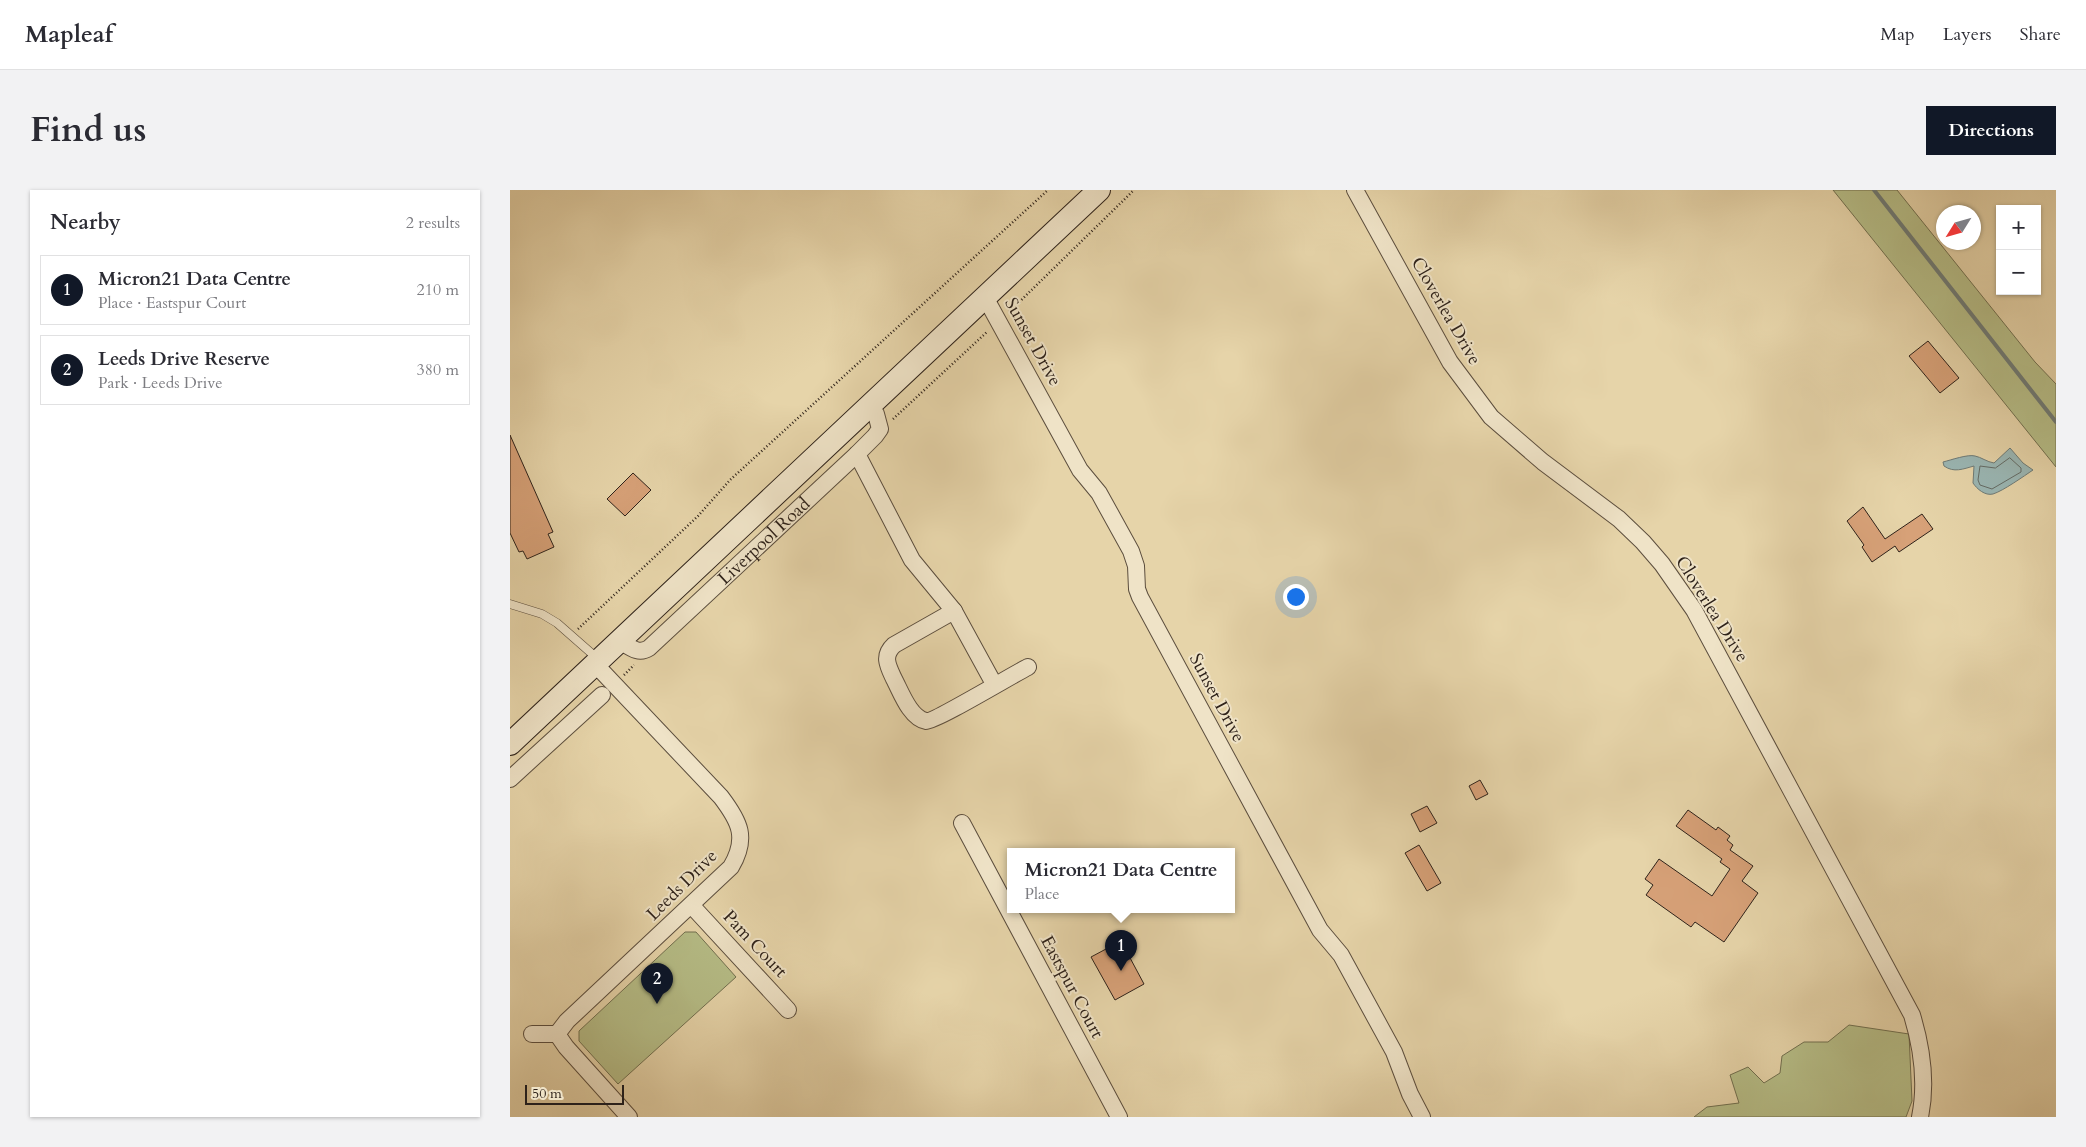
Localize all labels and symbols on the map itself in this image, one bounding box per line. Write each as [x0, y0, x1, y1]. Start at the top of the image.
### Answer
north arrow [1936, 205, 1981, 250]
street label: Cloverlea Drive [1405, 252, 1487, 370]
street label: Sunset Drive [998, 293, 1068, 391]
street label: Liverpool Road [712, 491, 816, 590]
street label: Cloverlea Drive [1669, 551, 1755, 667]
your location [1283, 584, 1309, 610]
street label: Sunset Drive [1183, 649, 1251, 747]
street label: Leeds Drive [641, 844, 723, 926]
street label: Pam Court [717, 905, 793, 984]
pin: 1 [1105, 930, 1137, 971]
street label: Eastspur Court [1034, 931, 1110, 1043]
pin: 2 [641, 963, 673, 1004]
scale bar [525, 1082, 624, 1105]

